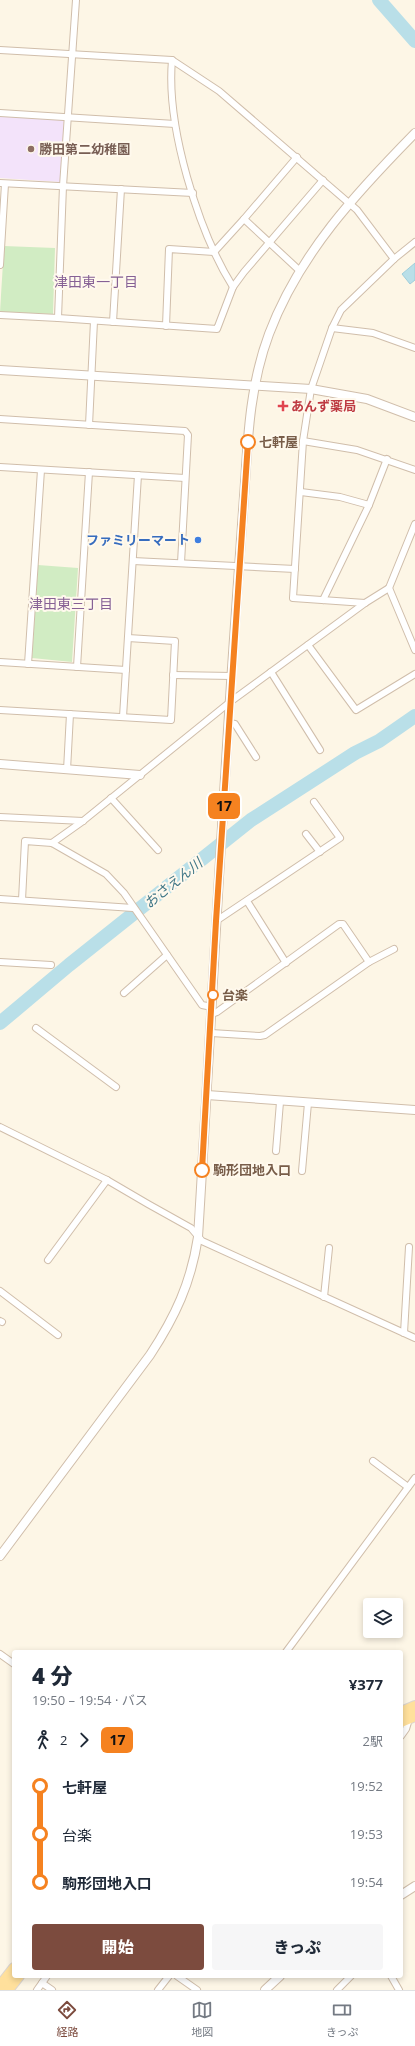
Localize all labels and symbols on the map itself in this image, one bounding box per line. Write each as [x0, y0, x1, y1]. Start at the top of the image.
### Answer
place label: 勝田第二幼稚園 [39, 140, 130, 158]
marker: 勝田第二幼稚園 [26, 144, 36, 154]
district label: 津田東一丁目 [54, 272, 138, 291]
place label: あんず薬局 [291, 397, 356, 415]
marker: あんず薬局 [278, 401, 288, 411]
place label: 七軒屋 [259, 433, 298, 451]
marker: 七軒屋 [240, 434, 256, 450]
place label: ファミリーマート [86, 531, 190, 549]
marker: ファミリーマート [193, 535, 203, 545]
district label: 津田東三丁目 [29, 594, 113, 613]
line badge: 17 [206, 793, 242, 819]
water label: おさえん川 [140, 852, 207, 912]
place label: 台楽 [222, 986, 248, 1004]
marker: 台楽 [207, 989, 219, 1001]
place label: 駒形団地入口 [213, 1161, 291, 1179]
marker: 駒形団地入口 [194, 1162, 210, 1178]

